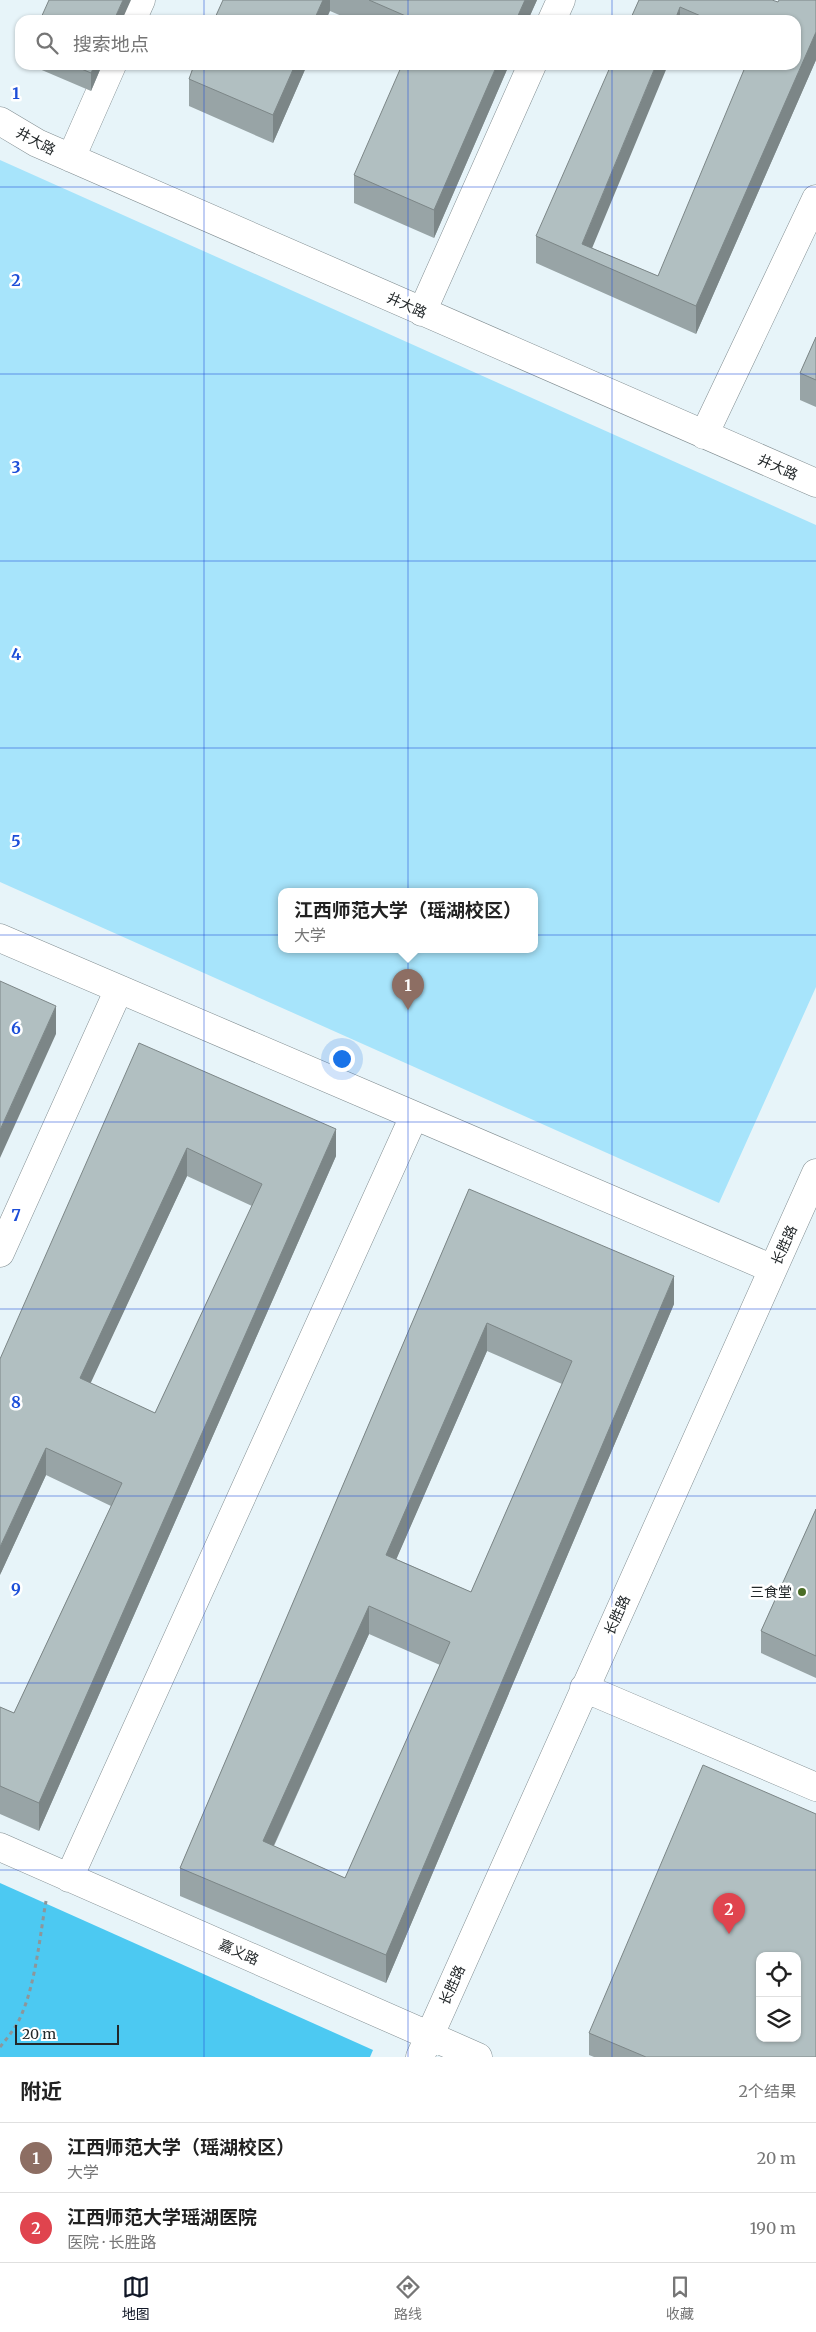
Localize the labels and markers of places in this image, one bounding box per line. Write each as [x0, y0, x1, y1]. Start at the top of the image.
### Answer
pin: 1 [392, 969, 424, 1010]
place label: 三食堂 [750, 1583, 792, 1601]
marker: 三食堂 [796, 1586, 808, 1598]
pin: 2 [713, 1893, 745, 1934]

